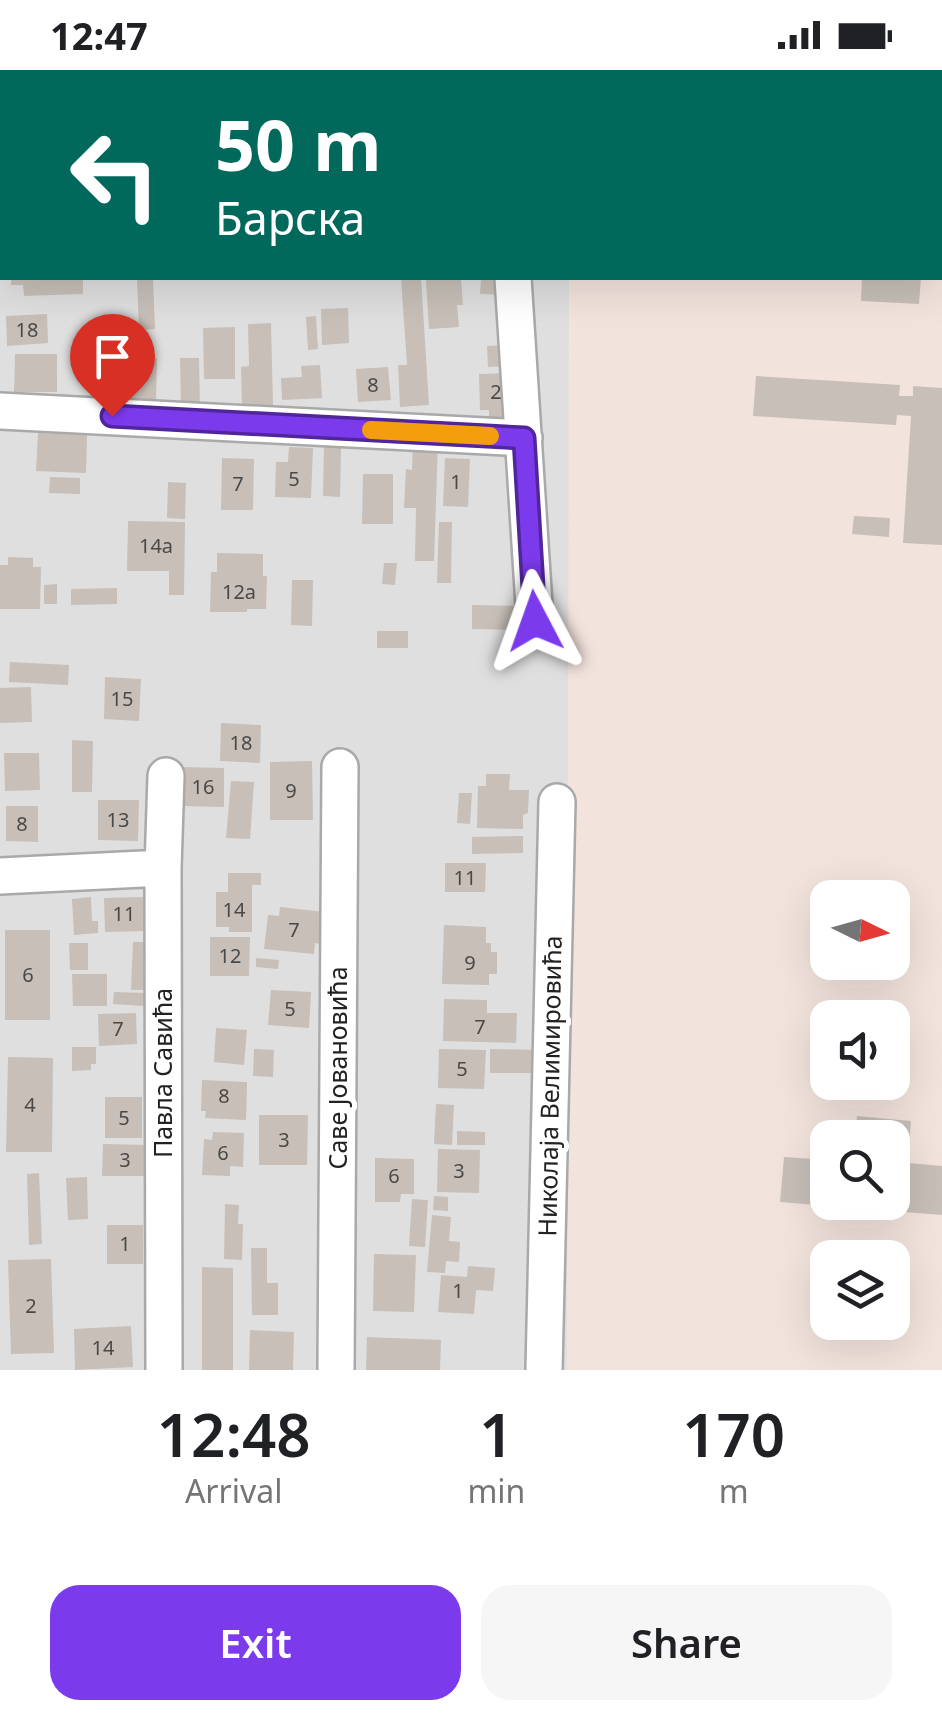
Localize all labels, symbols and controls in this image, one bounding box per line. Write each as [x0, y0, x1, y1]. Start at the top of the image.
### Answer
text: 12:47 [50, 9, 148, 61]
text: 50 m [215, 96, 382, 192]
icon: left [50, 110, 180, 240]
text: Барска [215, 187, 365, 248]
pin [70, 314, 155, 417]
house number: 18 [16, 316, 38, 343]
icon: arrive [85, 329, 140, 384]
house number: 8 [367, 371, 379, 398]
house number: 2 [490, 378, 502, 405]
house number: 5 [288, 465, 300, 492]
house number: 1 [450, 468, 462, 495]
house number: 7 [232, 470, 244, 497]
house number: 14a [139, 532, 173, 559]
position arrow [483, 569, 587, 673]
house number: 12a [222, 578, 256, 605]
house number: 15 [111, 685, 133, 712]
house number: 18 [230, 729, 252, 756]
house number: 16 [192, 773, 214, 800]
house number: 9 [285, 777, 297, 804]
house number: 13 [107, 806, 129, 833]
house number: 8 [16, 810, 28, 837]
house number: 11 [454, 864, 476, 891]
north arrow [810, 880, 910, 980]
map controls [810, 880, 910, 1340]
house number: 14 [223, 896, 246, 923]
house number: 11 [113, 900, 135, 927]
house number: 7 [288, 916, 300, 943]
street label: Николаја Велимировића [529, 935, 569, 1237]
house number: 12 [219, 942, 241, 969]
house number: 9 [464, 949, 476, 976]
house number: 6 [22, 961, 34, 988]
street label: Саве Јовановића [320, 966, 354, 1170]
street label: Павла Савића [145, 988, 179, 1158]
house number: 5 [284, 995, 296, 1022]
button: sound [810, 1000, 910, 1100]
house number: 7 [474, 1013, 486, 1040]
house number: 7 [112, 1015, 124, 1042]
house number: 5 [456, 1055, 468, 1082]
house number: 8 [218, 1082, 230, 1109]
house number: 4 [24, 1091, 36, 1118]
house number: 5 [118, 1104, 130, 1131]
button: search [810, 1120, 910, 1220]
house number: 3 [278, 1126, 290, 1153]
house number: 6 [217, 1139, 229, 1166]
house number: 3 [119, 1146, 131, 1173]
house number: 3 [453, 1157, 465, 1184]
house number: 6 [388, 1162, 400, 1189]
house number: 1 [119, 1230, 131, 1257]
button: layers [810, 1240, 910, 1340]
house number: 1 [452, 1277, 464, 1304]
house number: 2 [25, 1292, 37, 1319]
house number: 14 [92, 1334, 115, 1361]
text: 12:48 [157, 1393, 311, 1475]
text: 1 [479, 1393, 514, 1475]
text: 170 [682, 1393, 785, 1475]
text: Arrival [185, 1469, 283, 1512]
text: min [467, 1469, 525, 1512]
text: m [719, 1469, 749, 1512]
button: Exit [50, 1585, 461, 1700]
button: Share [481, 1585, 892, 1700]

